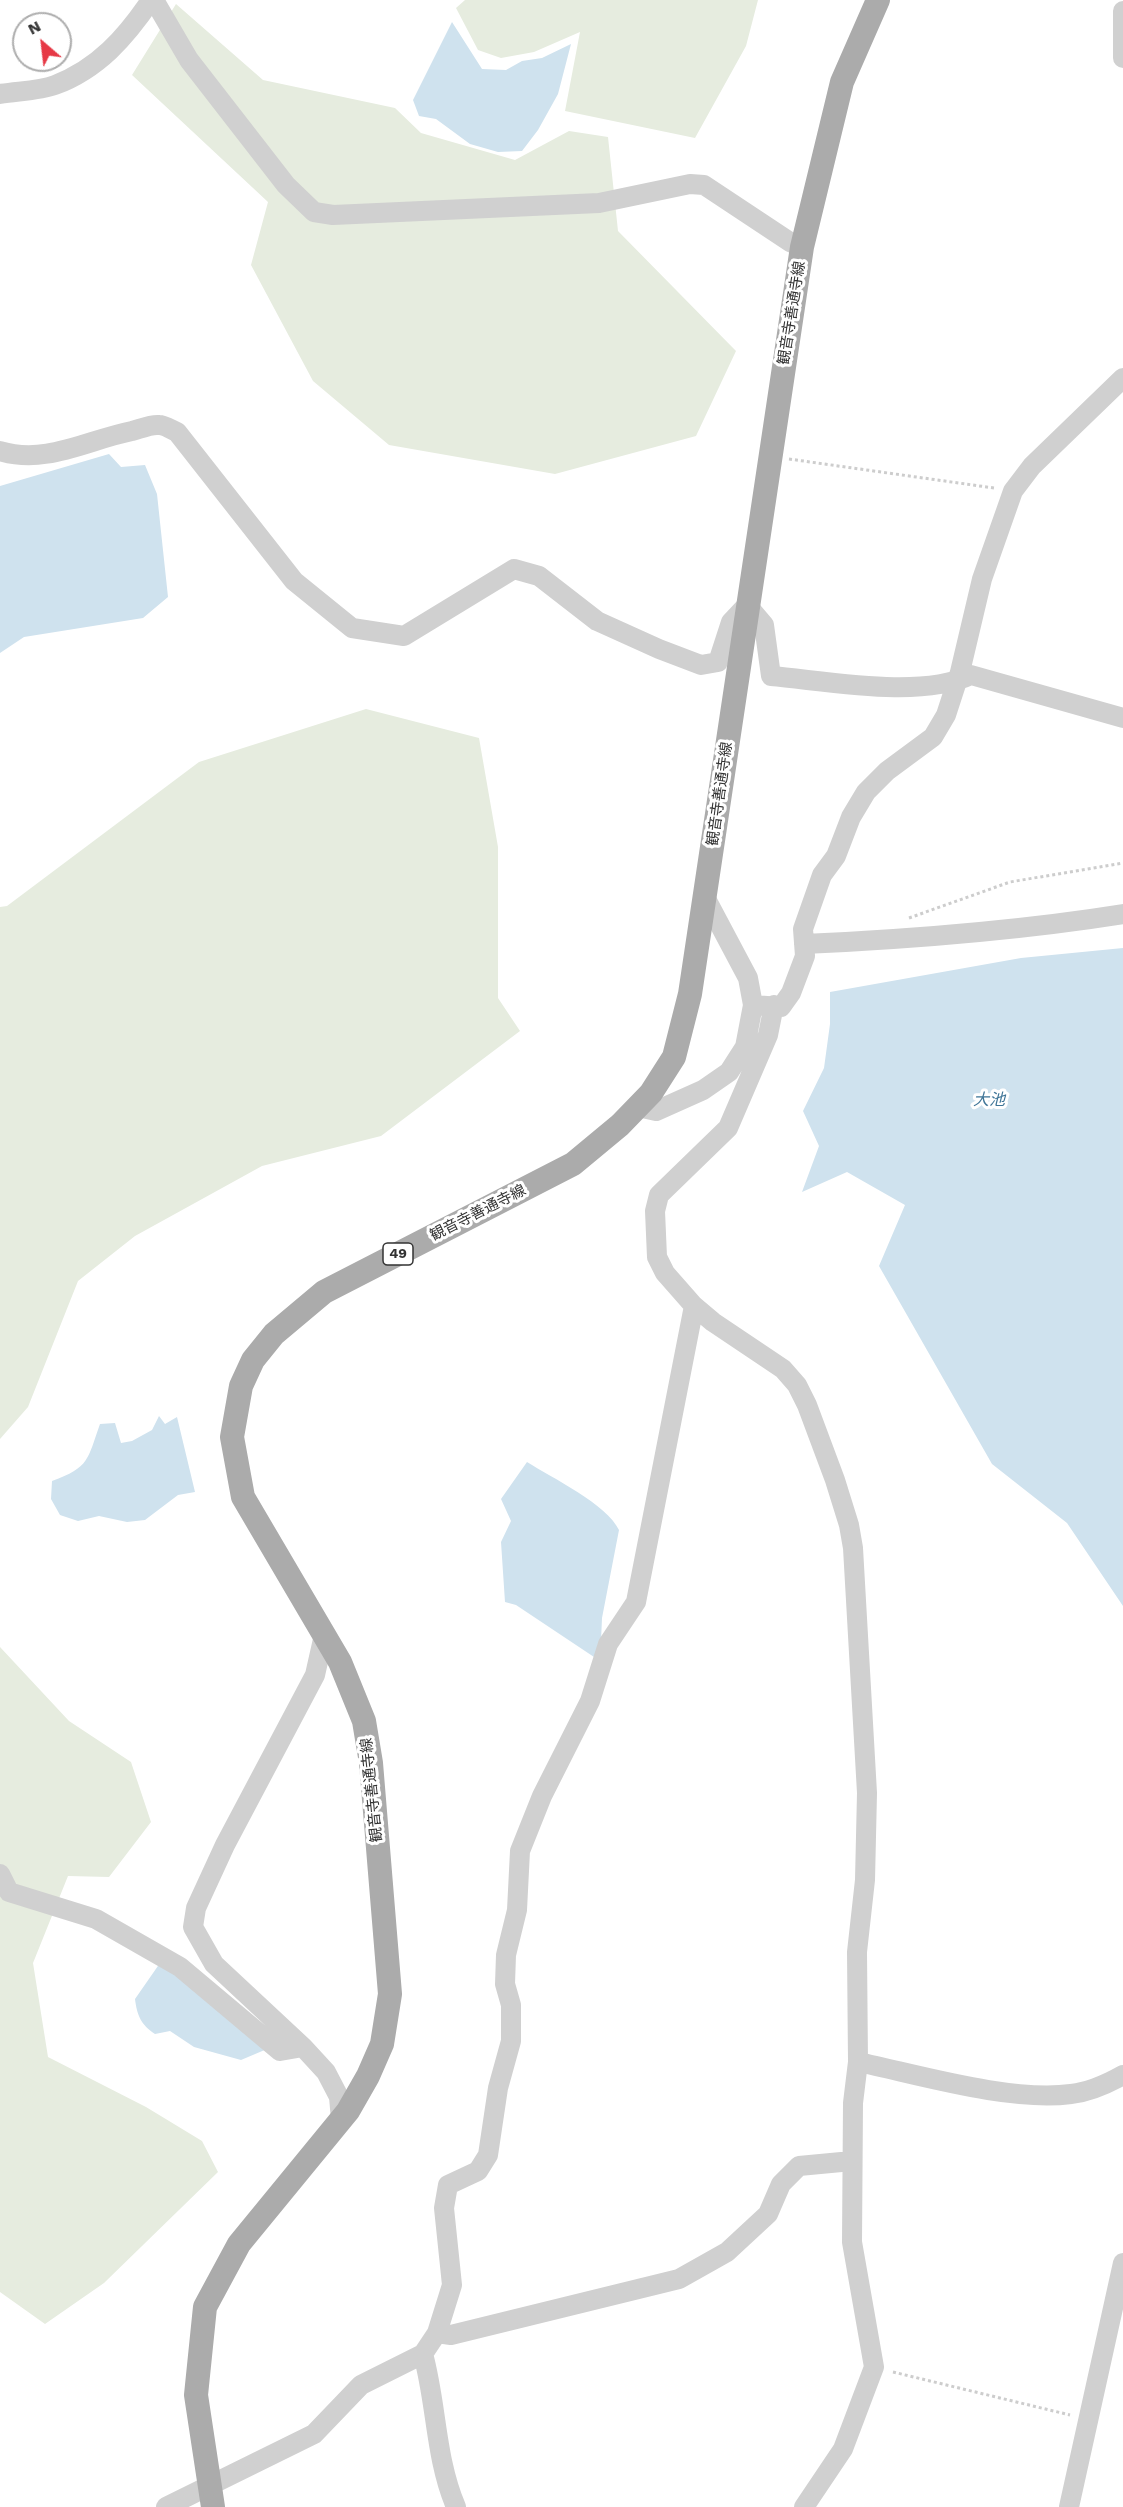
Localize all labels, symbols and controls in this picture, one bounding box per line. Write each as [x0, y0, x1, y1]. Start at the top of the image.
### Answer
north arrow [12, 12, 72, 72]
text: N [25, 16, 44, 39]
street label: 観音寺善通寺線 [775, 260, 809, 366]
street label: 観音寺善通寺線 [704, 741, 736, 847]
water label: 大池 [973, 1090, 1005, 1110]
street label: 観音寺善通寺線 [427, 1181, 529, 1245]
road number: 49 [383, 1243, 413, 1265]
street label: 観音寺善通寺線 [358, 1737, 386, 1843]

